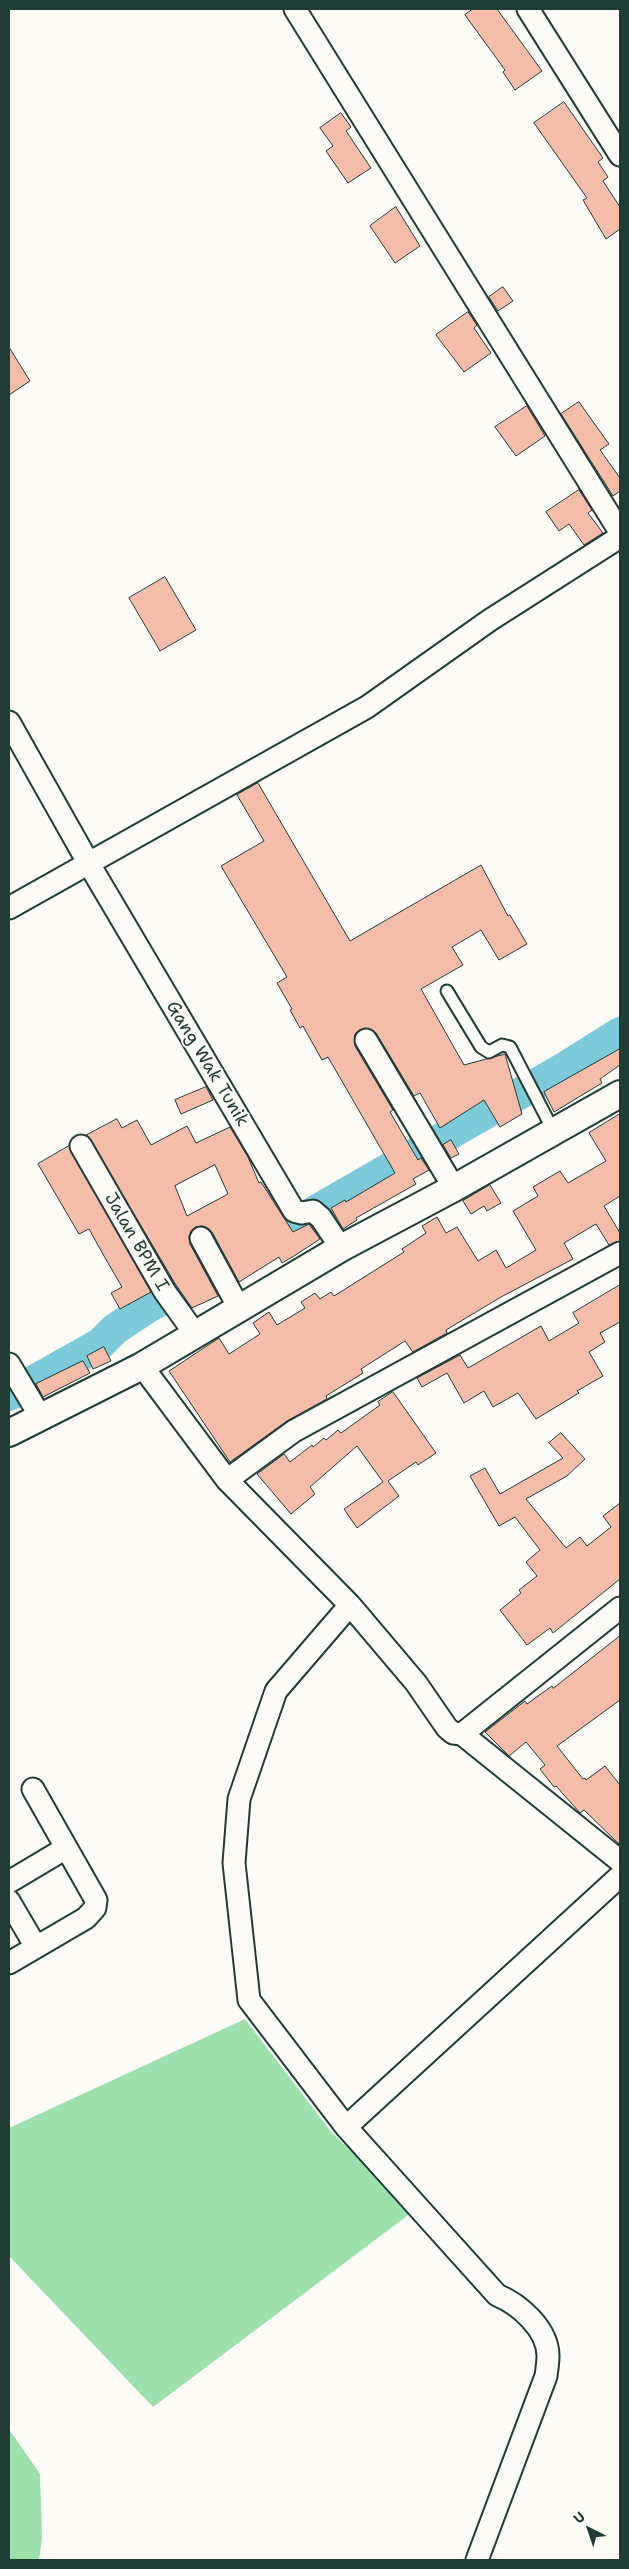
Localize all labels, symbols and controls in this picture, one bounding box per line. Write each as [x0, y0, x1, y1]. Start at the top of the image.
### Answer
street label: Gang Wak Tunik [161, 997, 253, 1131]
street label: Jalan BPM I [99, 1189, 173, 1295]
north arrow [564, 2504, 614, 2554]
text: U [570, 2508, 589, 2528]

